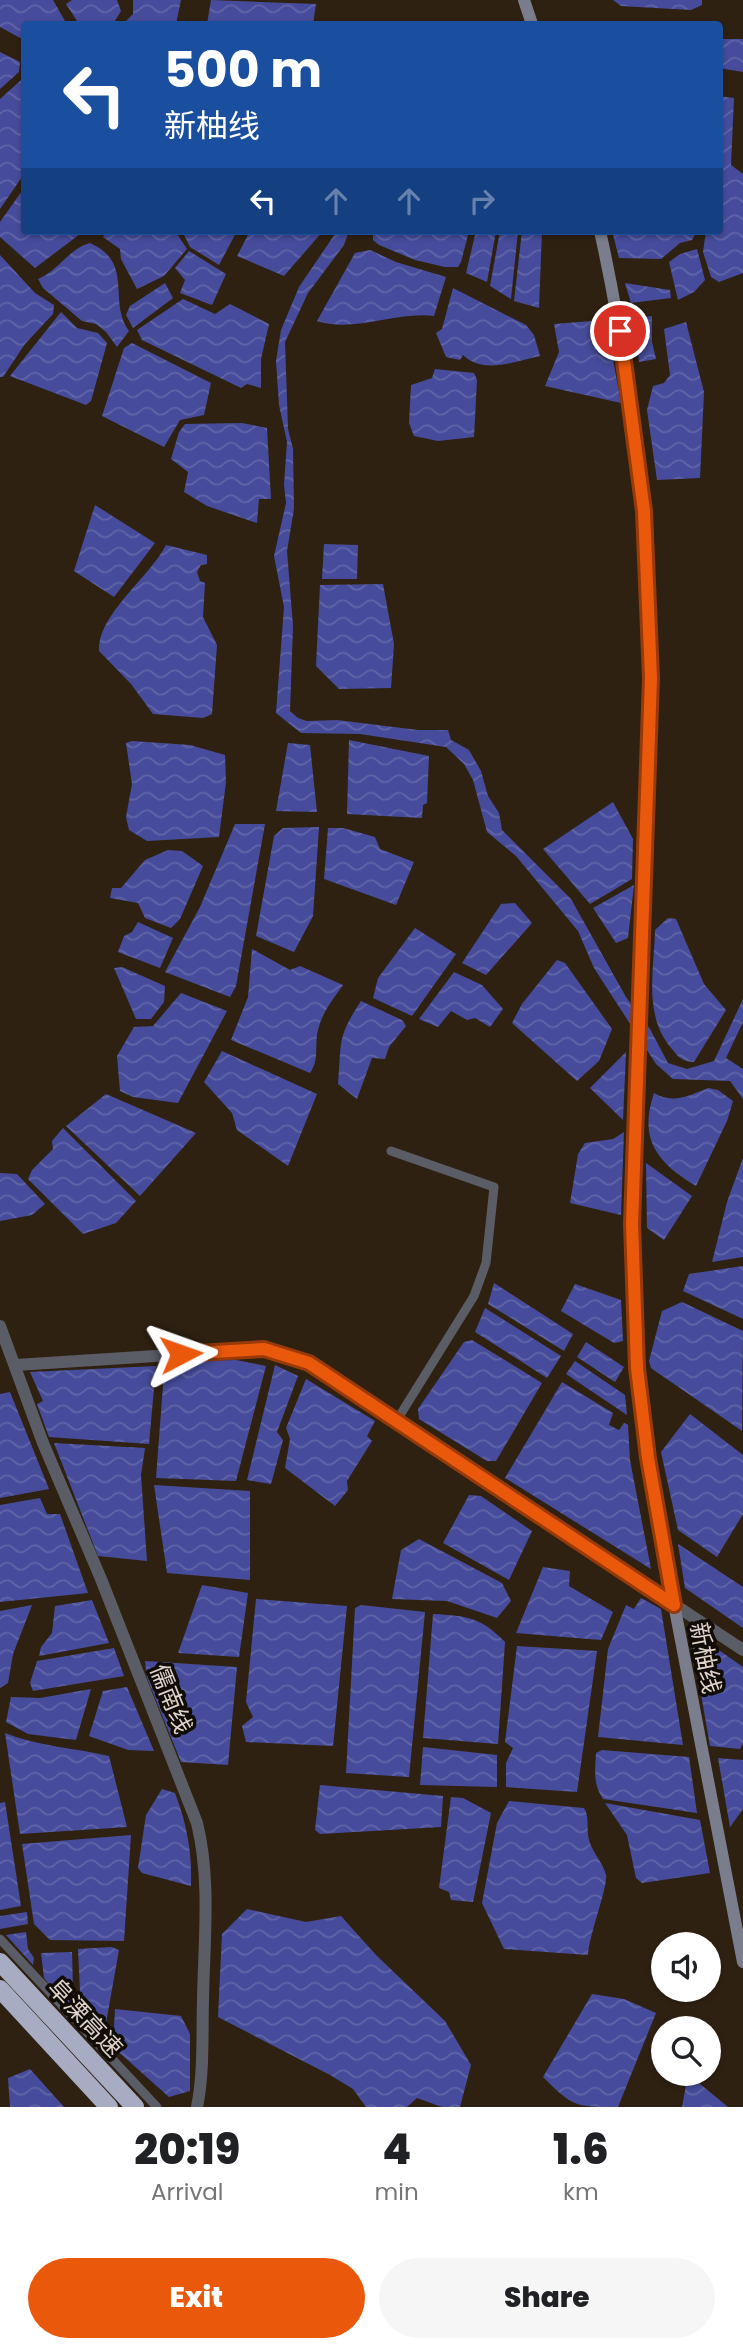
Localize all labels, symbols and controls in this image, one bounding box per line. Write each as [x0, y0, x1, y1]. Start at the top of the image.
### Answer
text: 500 m [164, 36, 322, 104]
icon: left [49, 49, 140, 140]
text: 新柚线 [164, 103, 260, 148]
icon: left [244, 182, 282, 220]
icon: ahead [317, 182, 355, 220]
icon: ahead [390, 182, 428, 220]
icon: right [463, 182, 501, 220]
pin [590, 301, 650, 361]
icon: arrive [601, 312, 639, 350]
position arrow [144, 1317, 218, 1391]
street label: 新柚线 [682, 1619, 729, 1696]
street label: 儒南线 [143, 1659, 200, 1738]
map controls [651, 1932, 721, 2086]
button: sound [651, 1932, 721, 2002]
street label: 阜溧高速 [41, 1971, 130, 2064]
button: search [651, 2016, 721, 2086]
text: 20:19 [134, 2120, 240, 2179]
text: 4 [382, 2120, 411, 2179]
text: 1.6 [553, 2120, 609, 2179]
text: Arrival [151, 2176, 224, 2208]
text: min [375, 2176, 419, 2208]
text: km [563, 2176, 599, 2208]
button: Exit [28, 2258, 365, 2338]
button: Share [379, 2258, 715, 2338]

